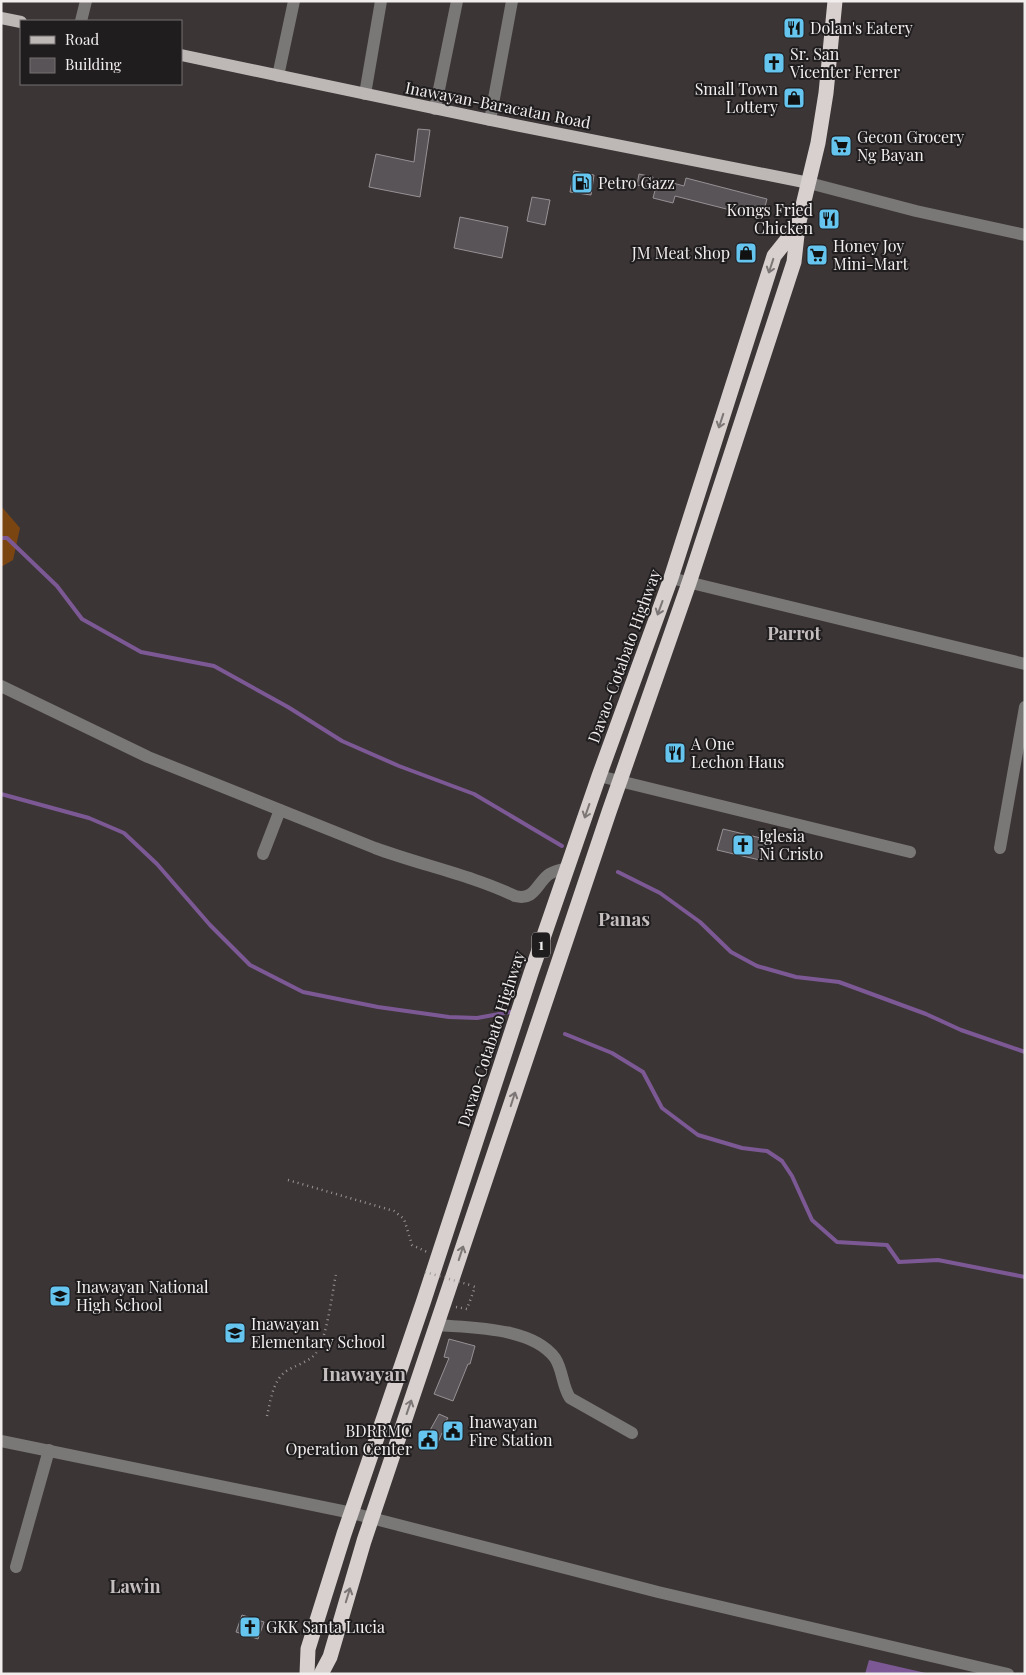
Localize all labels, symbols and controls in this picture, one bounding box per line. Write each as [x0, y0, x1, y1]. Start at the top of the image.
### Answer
restaurant icon: Dolan's Eatery [782, 16, 806, 40]
place label: Dolan's Eatery [810, 17, 913, 38]
legend [20, 20, 182, 85]
text: Road [65, 29, 99, 49]
place label: Sr. San Vicenter Ferrer [789, 43, 900, 82]
church icon: Sr. San Vicenter Ferrer [762, 51, 786, 75]
text: Building [65, 54, 122, 74]
street label: Inawayan-Baracatan Road [404, 76, 593, 133]
place label: Small Town Lottery [695, 78, 778, 117]
shop icon: Small Town Lottery [782, 86, 806, 110]
place label: Gecon Grocery Ng Bayan [857, 126, 964, 165]
supermarket icon: Gecon Grocery Ng Bayan [829, 134, 853, 158]
fuel station icon: Petro Gazz [570, 171, 594, 195]
place label: Petro Gazz [598, 172, 675, 193]
place label: Kongs Fried Chicken [727, 199, 813, 238]
restaurant icon: Kongs Fried Chicken [817, 207, 841, 231]
place label: Honey Joy Mini-Mart [833, 235, 909, 274]
shop icon: JM Meat Shop [734, 241, 758, 265]
place label: JM Meat Shop [631, 242, 730, 263]
supermarket icon: Honey Joy Mini-Mart [805, 243, 829, 267]
one-way arrow [766, 258, 775, 273]
one-way arrow [716, 412, 726, 428]
street label: Davao-Cotabato Highway [582, 566, 665, 746]
one-way arrow [655, 600, 664, 616]
district label: Parrot [767, 621, 822, 645]
place label: A One Lechon Haus [690, 733, 784, 772]
restaurant icon: A One Lechon Haus [663, 741, 687, 765]
one-way arrow [582, 802, 591, 818]
place label: Iglesia Ni Cristo [759, 825, 823, 864]
church icon: Iglesia Ni Cristo [731, 833, 755, 857]
district label: Panas [598, 905, 650, 931]
road number: 1 [532, 932, 550, 958]
street label: Davao-Cotabato Highway [452, 948, 529, 1129]
one-way arrow [509, 1092, 518, 1107]
one-way arrow [457, 1246, 467, 1262]
place label: Inawayan National High School [76, 1276, 209, 1315]
school or university icon: Inawayan National High School [48, 1284, 72, 1308]
place label: Inawayan Elementary School [251, 1313, 386, 1352]
school or university icon: Inawayan Elementary School [223, 1321, 247, 1345]
district label: Inawayan [322, 1360, 406, 1386]
one-way arrow [405, 1400, 415, 1416]
place label: Inawayan Fire Station [469, 1411, 553, 1450]
public building icon: Inawayan Fire Station [441, 1419, 465, 1443]
place label: BDRRMC Operation Center [285, 1420, 412, 1459]
public building icon: BDRRMC Operation Center [416, 1428, 440, 1452]
district label: Lawin [109, 1574, 161, 1598]
one-way arrow [344, 1587, 354, 1603]
church icon: GKK Santa Lucia [238, 1615, 262, 1639]
place label: GKK Santa Lucia [266, 1616, 385, 1637]

